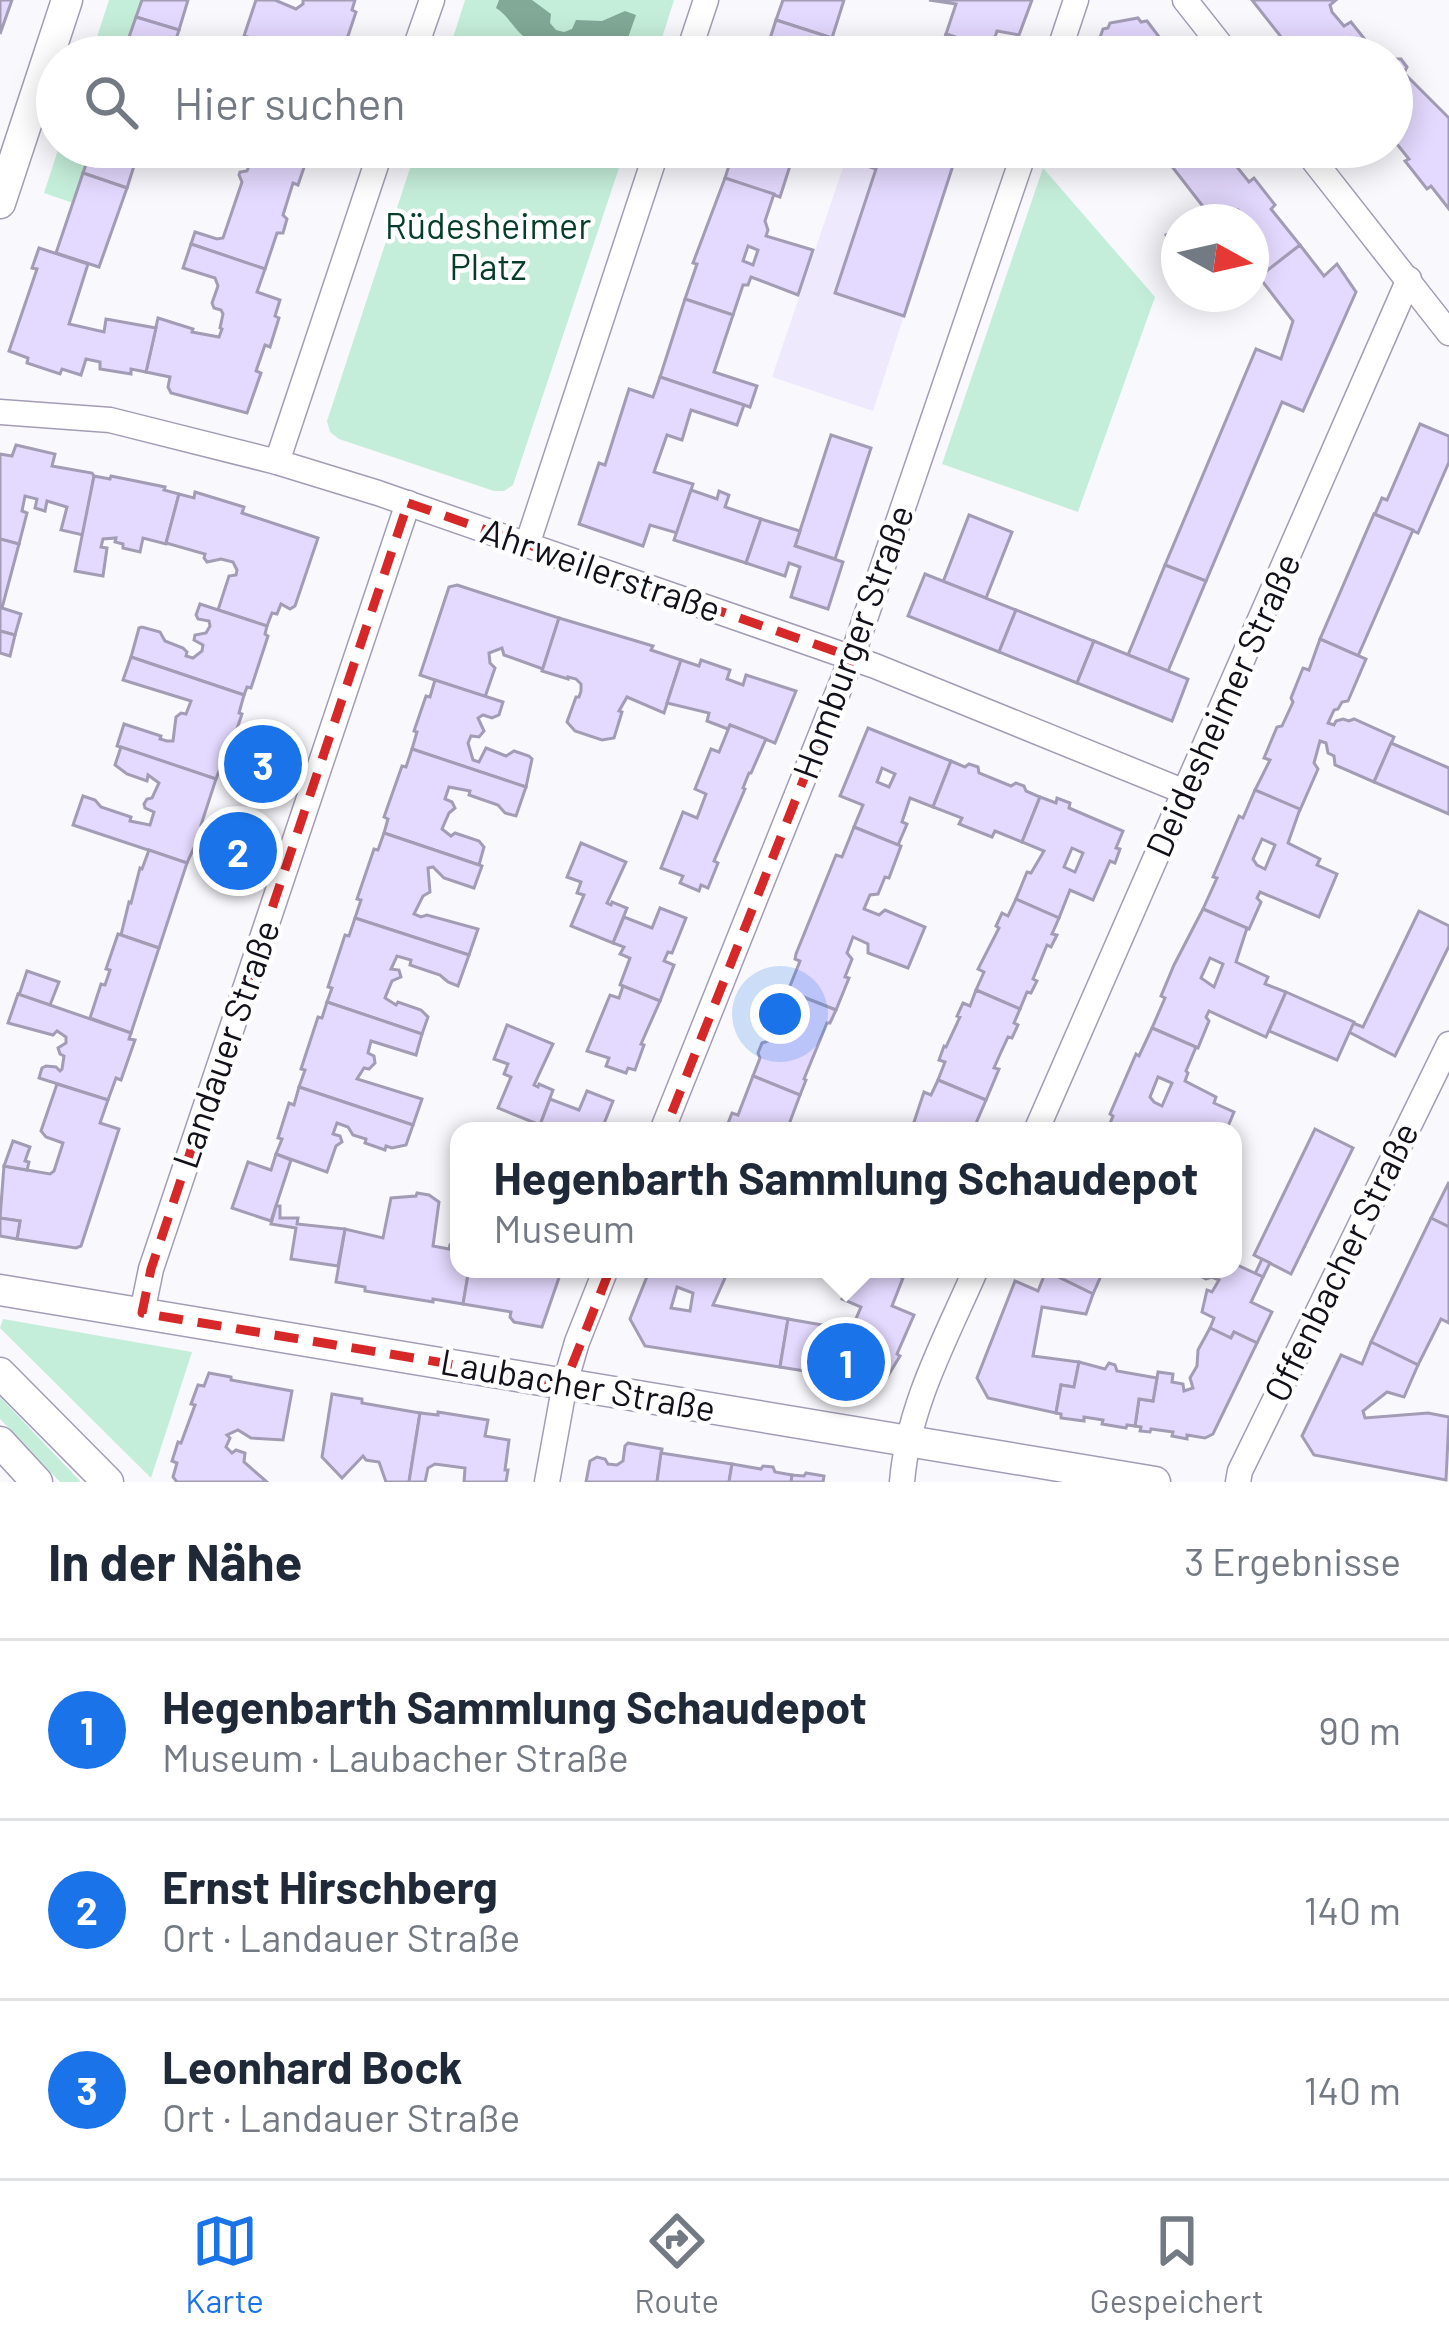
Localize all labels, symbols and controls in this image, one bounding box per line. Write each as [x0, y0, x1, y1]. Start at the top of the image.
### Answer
search box [36, 36, 1413, 168]
icon: search [78, 69, 144, 135]
text: Hier suchen [174, 75, 406, 129]
park label: Rüdesheimer Platz [385, 203, 591, 287]
north arrow [1161, 204, 1269, 312]
street label: Homburger Straße [782, 499, 921, 784]
street label: Ahrweilerstraße [476, 507, 727, 630]
street label: Deidesheimer Straße [1135, 546, 1308, 863]
pin: 3 [224, 719, 302, 809]
pin: 2 [199, 806, 277, 896]
street label: Landauer Straße [162, 914, 287, 1173]
your location [750, 984, 810, 1044]
street label: Offenbacher Straße [1253, 1115, 1426, 1408]
popup [450, 1122, 1242, 1278]
text: Hegenbarth Sammlung Schaudepot [494, 1150, 1198, 1204]
text: Museum [494, 1204, 635, 1251]
pin: 1 [807, 1317, 885, 1407]
street label: Laubacher Straße [437, 1338, 719, 1429]
text: In der Nähe [48, 1530, 302, 1591]
text: 3 Ergebnisse [1184, 1537, 1401, 1584]
text: Hegenbarth Sammlung Schaudepot [162, 1679, 867, 1733]
text: 1 [80, 1706, 94, 1753]
text: 90 m [1319, 1706, 1401, 1753]
text: Museum · Laubacher Straße [162, 1733, 629, 1780]
text: Ernst Hirschberg [162, 1859, 498, 1913]
text: 2 [76, 1886, 98, 1933]
text: 140 m [1304, 1886, 1401, 1933]
text: Ort · Landauer Straße [162, 1913, 520, 1960]
text: Leonhard Bock [162, 2039, 463, 2093]
text: 3 [76, 2066, 98, 2113]
text: 140 m [1304, 2066, 1401, 2113]
text: Ort · Landauer Straße [162, 2093, 520, 2140]
tab: Karte [185, 2208, 264, 2320]
tab: Route [634, 2208, 719, 2320]
tab: Gespeichert [1090, 2208, 1264, 2320]

